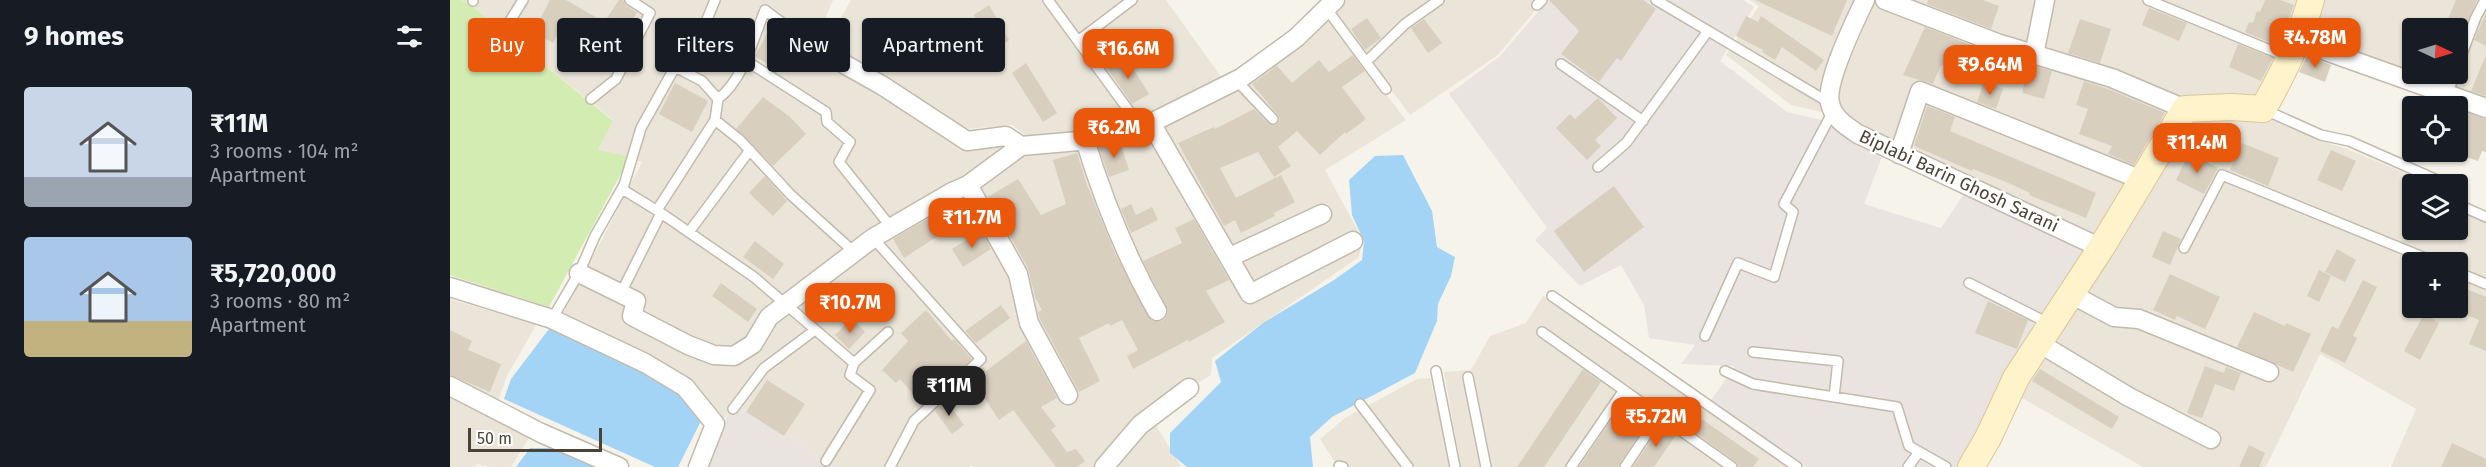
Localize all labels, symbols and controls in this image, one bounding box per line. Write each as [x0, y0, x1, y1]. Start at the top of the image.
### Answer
chip: Buy [468, 18, 545, 72]
chip: Rent [557, 18, 643, 72]
chip: Filters [655, 18, 755, 72]
chip: New [767, 18, 850, 72]
chip: Apartment [862, 18, 1005, 72]
pin: ₹4.78M [2266, 18, 2364, 69]
north arrow [2402, 18, 2468, 84]
map controls [2402, 18, 2468, 318]
icon: filters [393, 20, 426, 53]
text: 9 homes [24, 21, 124, 52]
text: ₹4.78M [2284, 25, 2346, 49]
pin: ₹16.6M [1079, 29, 1177, 80]
text: ₹16.6M [1097, 36, 1160, 60]
pin: ₹9.64M [1941, 45, 2039, 96]
text: ₹9.64M [1958, 52, 2022, 76]
button: locate [2402, 96, 2468, 162]
text: ₹11M [210, 108, 268, 139]
pin: ₹6.2M [1072, 108, 1156, 159]
icon: home [72, 111, 144, 183]
text: ₹6.2M [1088, 115, 1140, 139]
pin: ₹11.4M [2148, 123, 2246, 174]
street label: Biplabi Barin Ghosh Sarani [1856, 125, 2062, 237]
text: ₹11.4M [2167, 130, 2227, 154]
text: 3 rooms · 104 m² [210, 139, 358, 163]
text: Apartment [210, 163, 306, 187]
button: layers [2402, 174, 2468, 240]
pin: ₹11.7M [923, 198, 1021, 249]
text: ₹11.7M [943, 205, 1001, 229]
button: + [2402, 252, 2468, 318]
text: ₹5,720,000 [210, 258, 336, 289]
icon: home [72, 261, 144, 333]
pin: ₹10.7M [801, 283, 899, 334]
text: 3 rooms · 80 m² [210, 289, 350, 313]
text: ₹10.7M [819, 290, 881, 314]
text: Apartment [210, 313, 306, 337]
pin: ₹11M [913, 366, 985, 417]
text: ₹11M [927, 373, 971, 397]
pin: ₹5.72M [1607, 397, 1705, 448]
text: ₹5.72M [1625, 404, 1687, 428]
scale bar [468, 425, 602, 452]
text: 50 m [477, 429, 512, 448]

